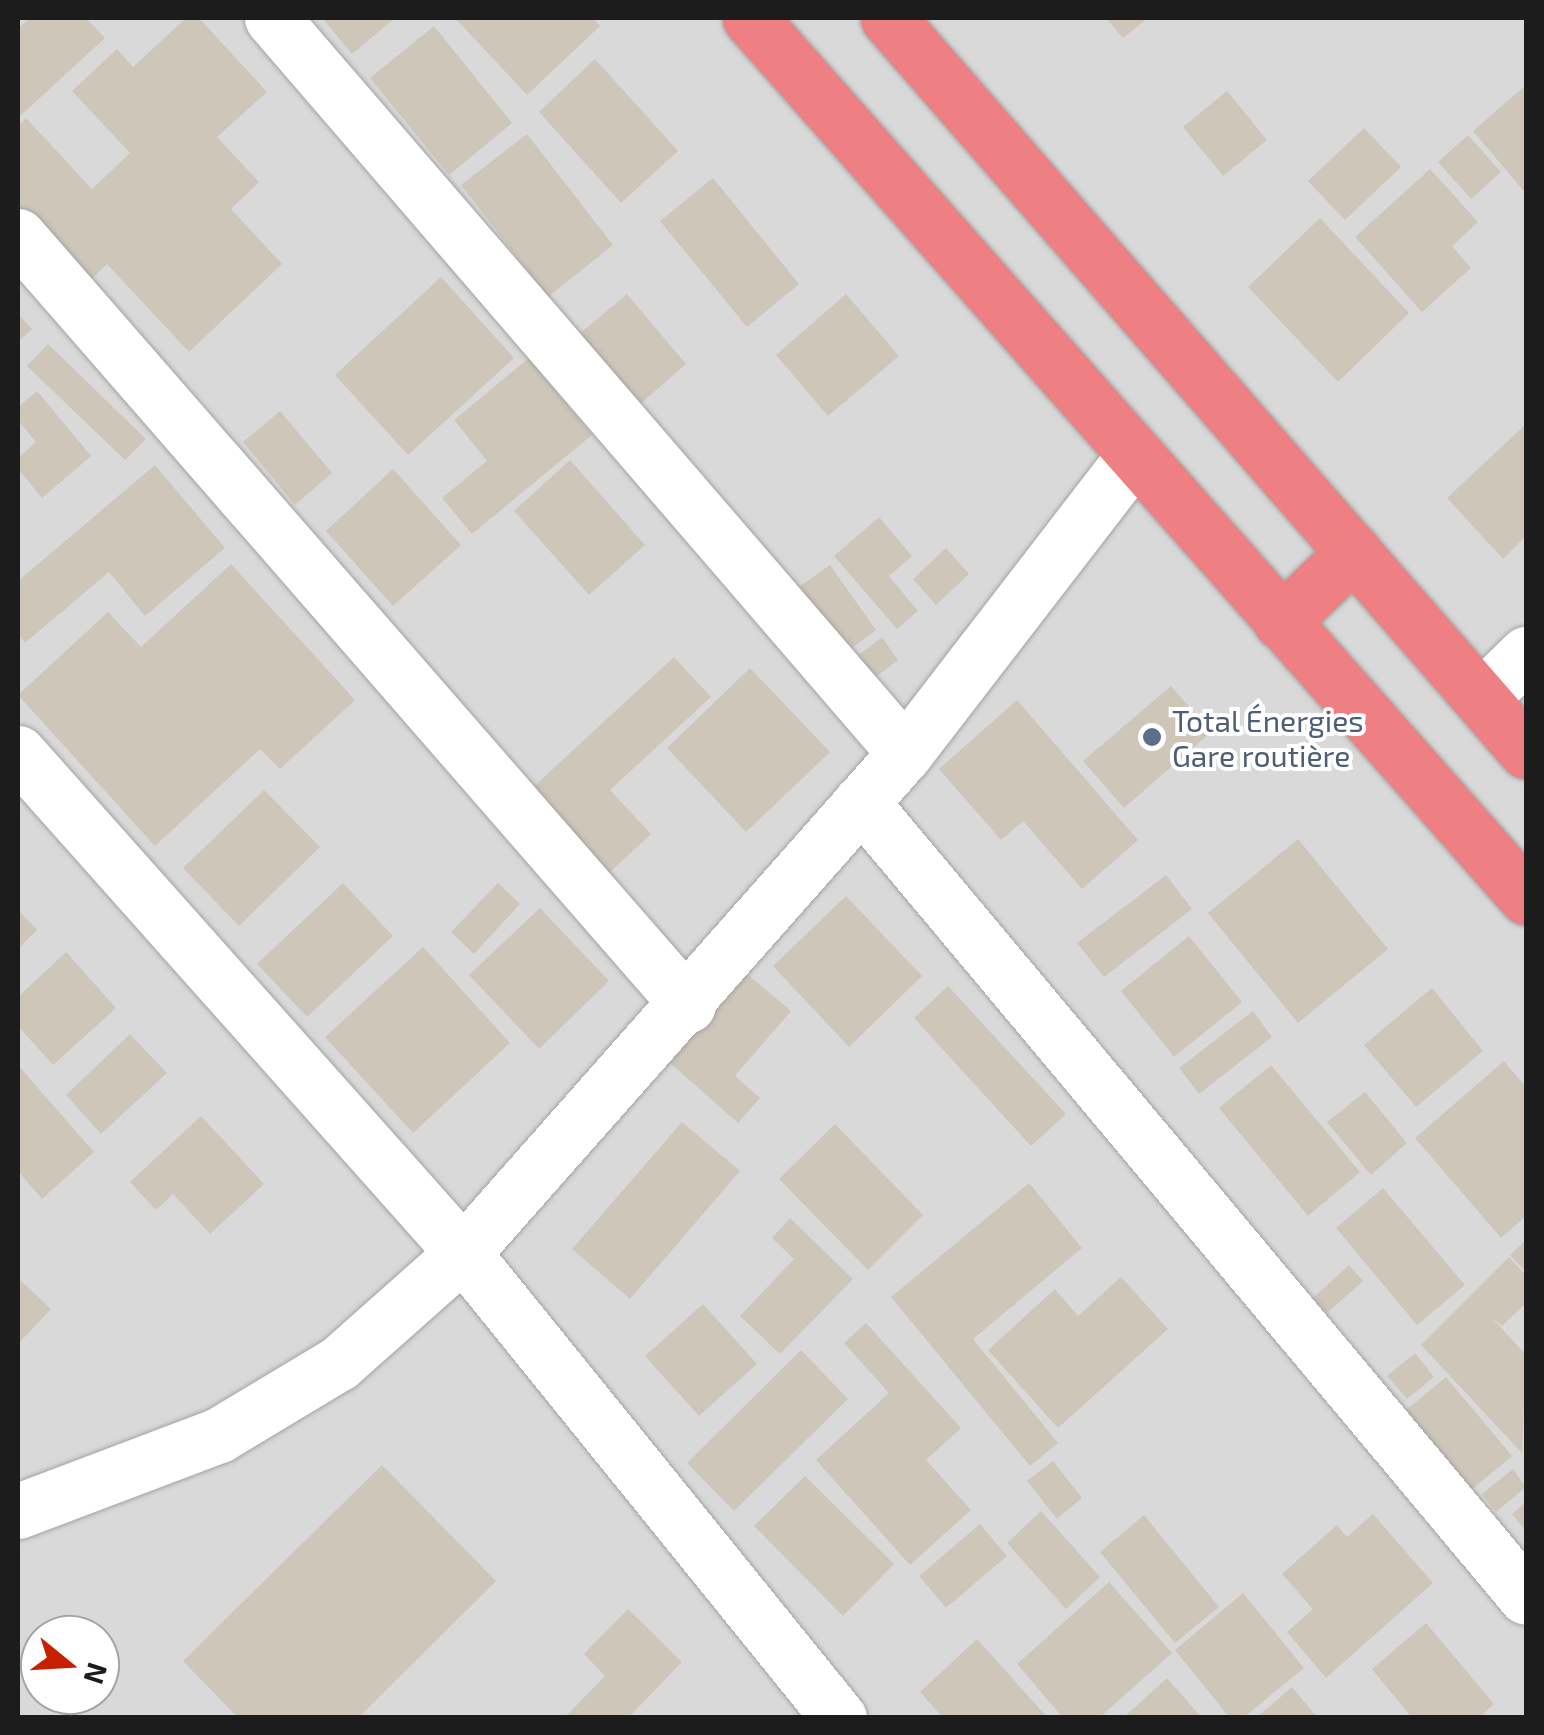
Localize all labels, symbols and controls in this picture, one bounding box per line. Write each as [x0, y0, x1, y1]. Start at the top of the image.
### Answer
place label: Total Énergies Gare routière [1172, 702, 1364, 772]
marker: Total Énergies Gare routière [1141, 726, 1163, 748]
north arrow [20, 1615, 120, 1715]
text: N [77, 1659, 116, 1689]

